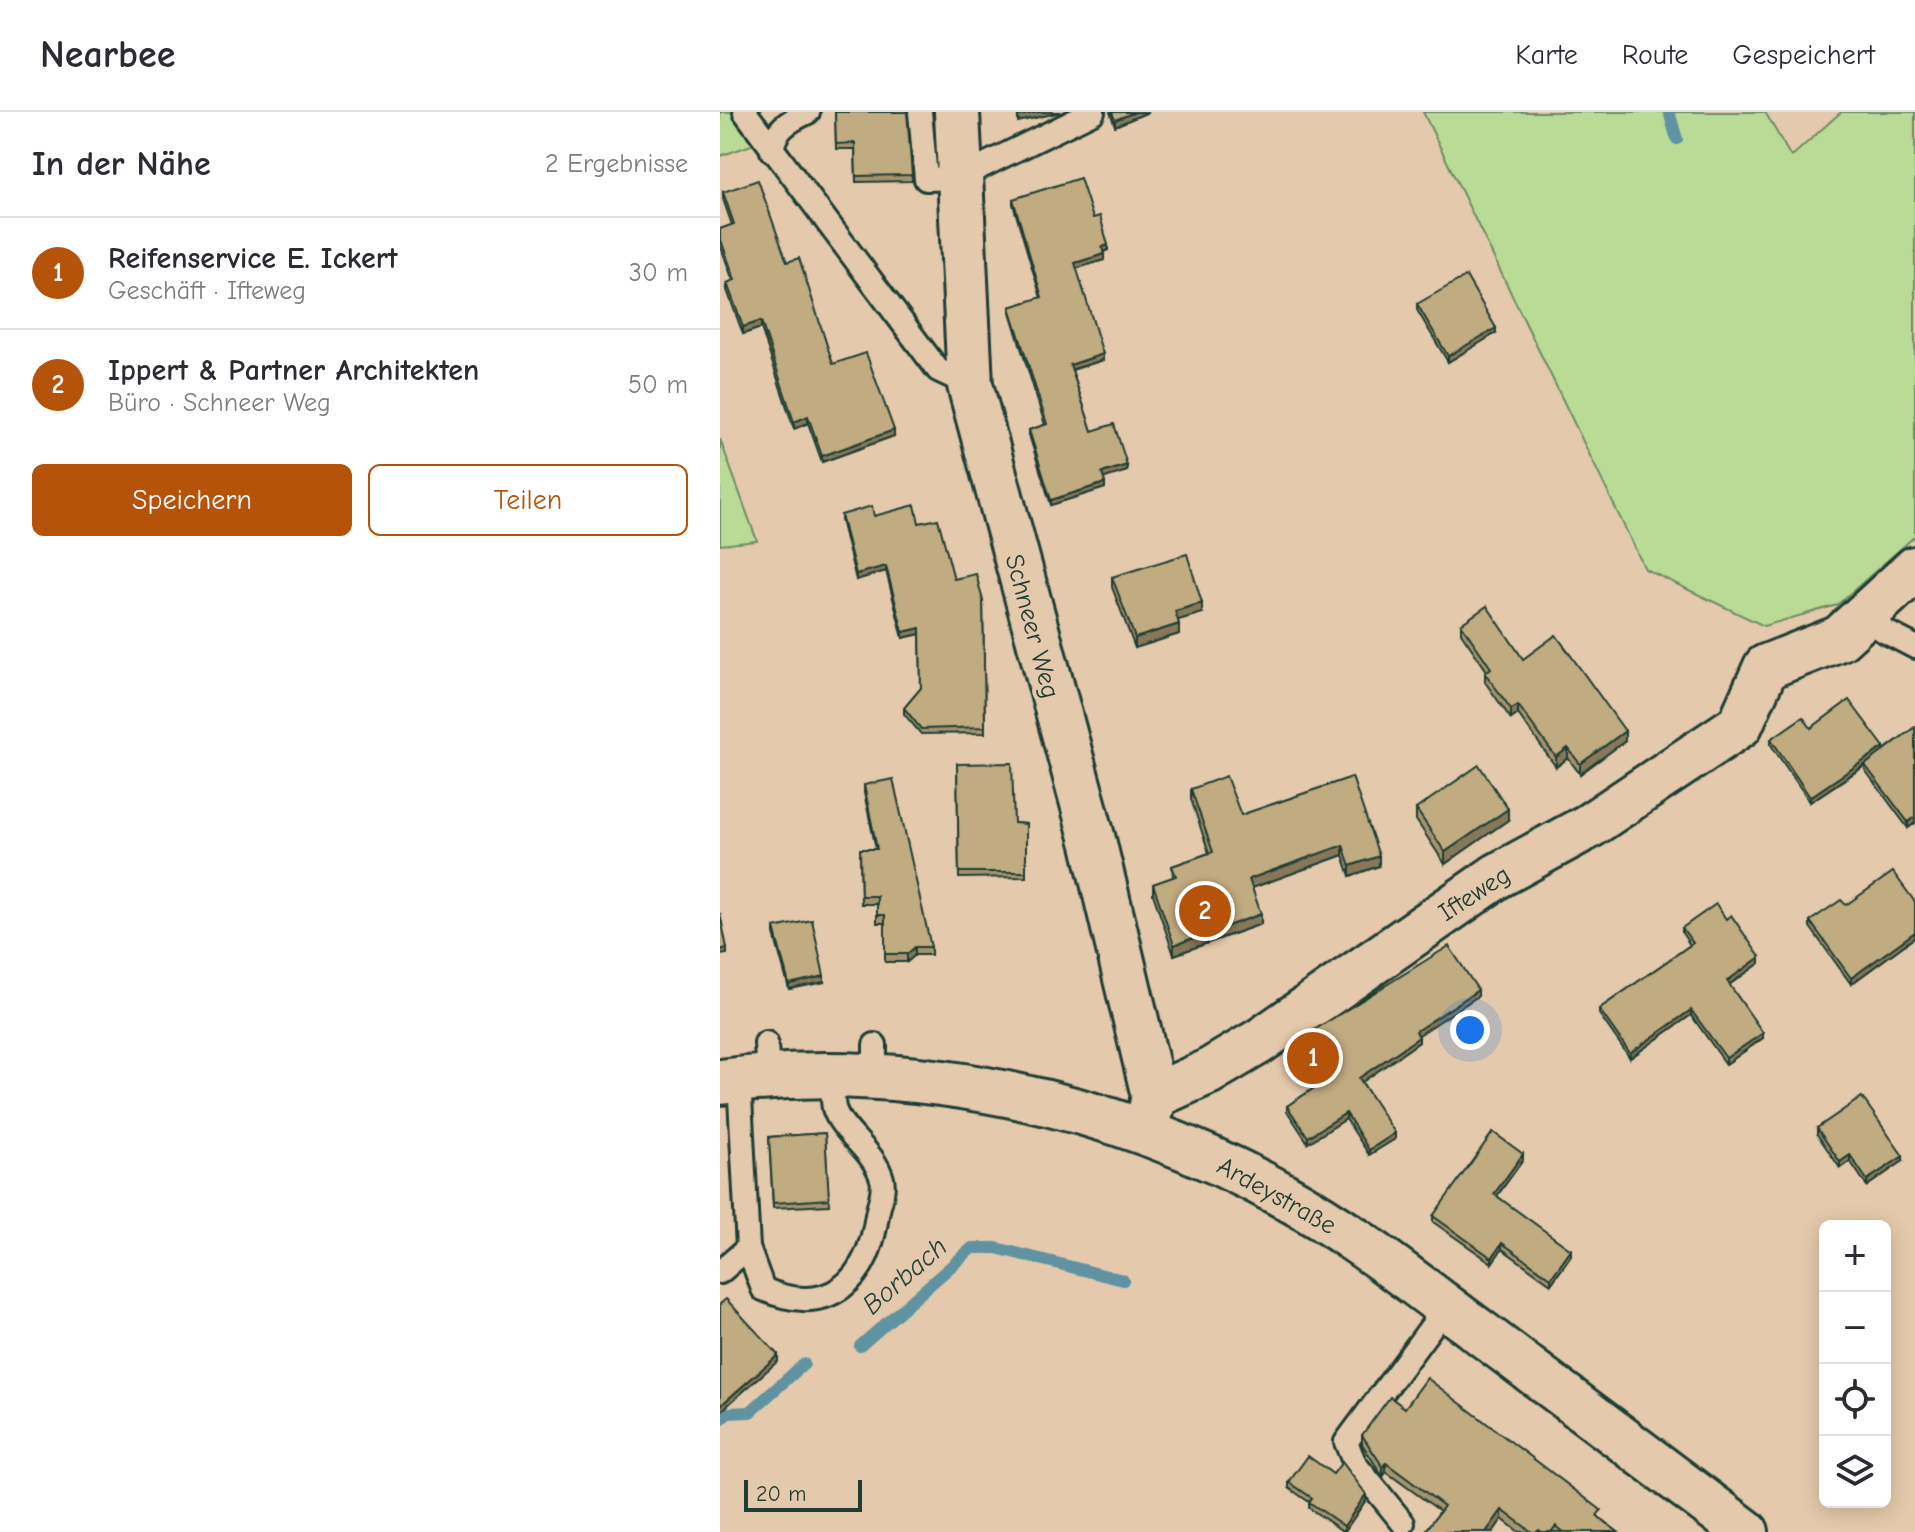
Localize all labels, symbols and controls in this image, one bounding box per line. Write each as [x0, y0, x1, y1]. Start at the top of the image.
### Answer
text: Nearbee [40, 33, 175, 77]
text: Karte [1515, 39, 1578, 71]
text: Route [1622, 39, 1688, 71]
text: Gespeichert [1732, 39, 1875, 71]
text: In der Nähe [32, 144, 211, 184]
text: 2 Ergebnisse [545, 149, 688, 179]
text: Reifenservice E. Ickert [108, 241, 398, 276]
text: 1 [53, 258, 63, 288]
text: 30 m [629, 258, 688, 288]
text: Geschäft · Ifteweg [108, 276, 306, 306]
text: Ippert & Partner Architekten [108, 353, 479, 388]
text: 2 [52, 370, 64, 400]
text: 50 m [628, 370, 688, 400]
text: Büro · Schneer Weg [108, 388, 331, 418]
button: Speichern [32, 464, 352, 536]
button: Teilen [368, 464, 688, 536]
street label: Schneer Weg [998, 551, 1066, 702]
street label: Ifteweg [1433, 860, 1516, 928]
pin: 2 [1179, 881, 1231, 941]
your location [1450, 1010, 1490, 1050]
pin: 1 [1287, 1028, 1339, 1088]
street label: Ardeystraße [1212, 1151, 1341, 1241]
map controls [1819, 1220, 1891, 1508]
button: + [1819, 1220, 1891, 1292]
water label: Borbach [856, 1230, 953, 1321]
button: − [1819, 1292, 1891, 1364]
button: locate [1819, 1364, 1891, 1436]
button: layers [1819, 1436, 1891, 1508]
scale bar [744, 1476, 862, 1512]
text: 20 m [756, 1481, 806, 1507]

